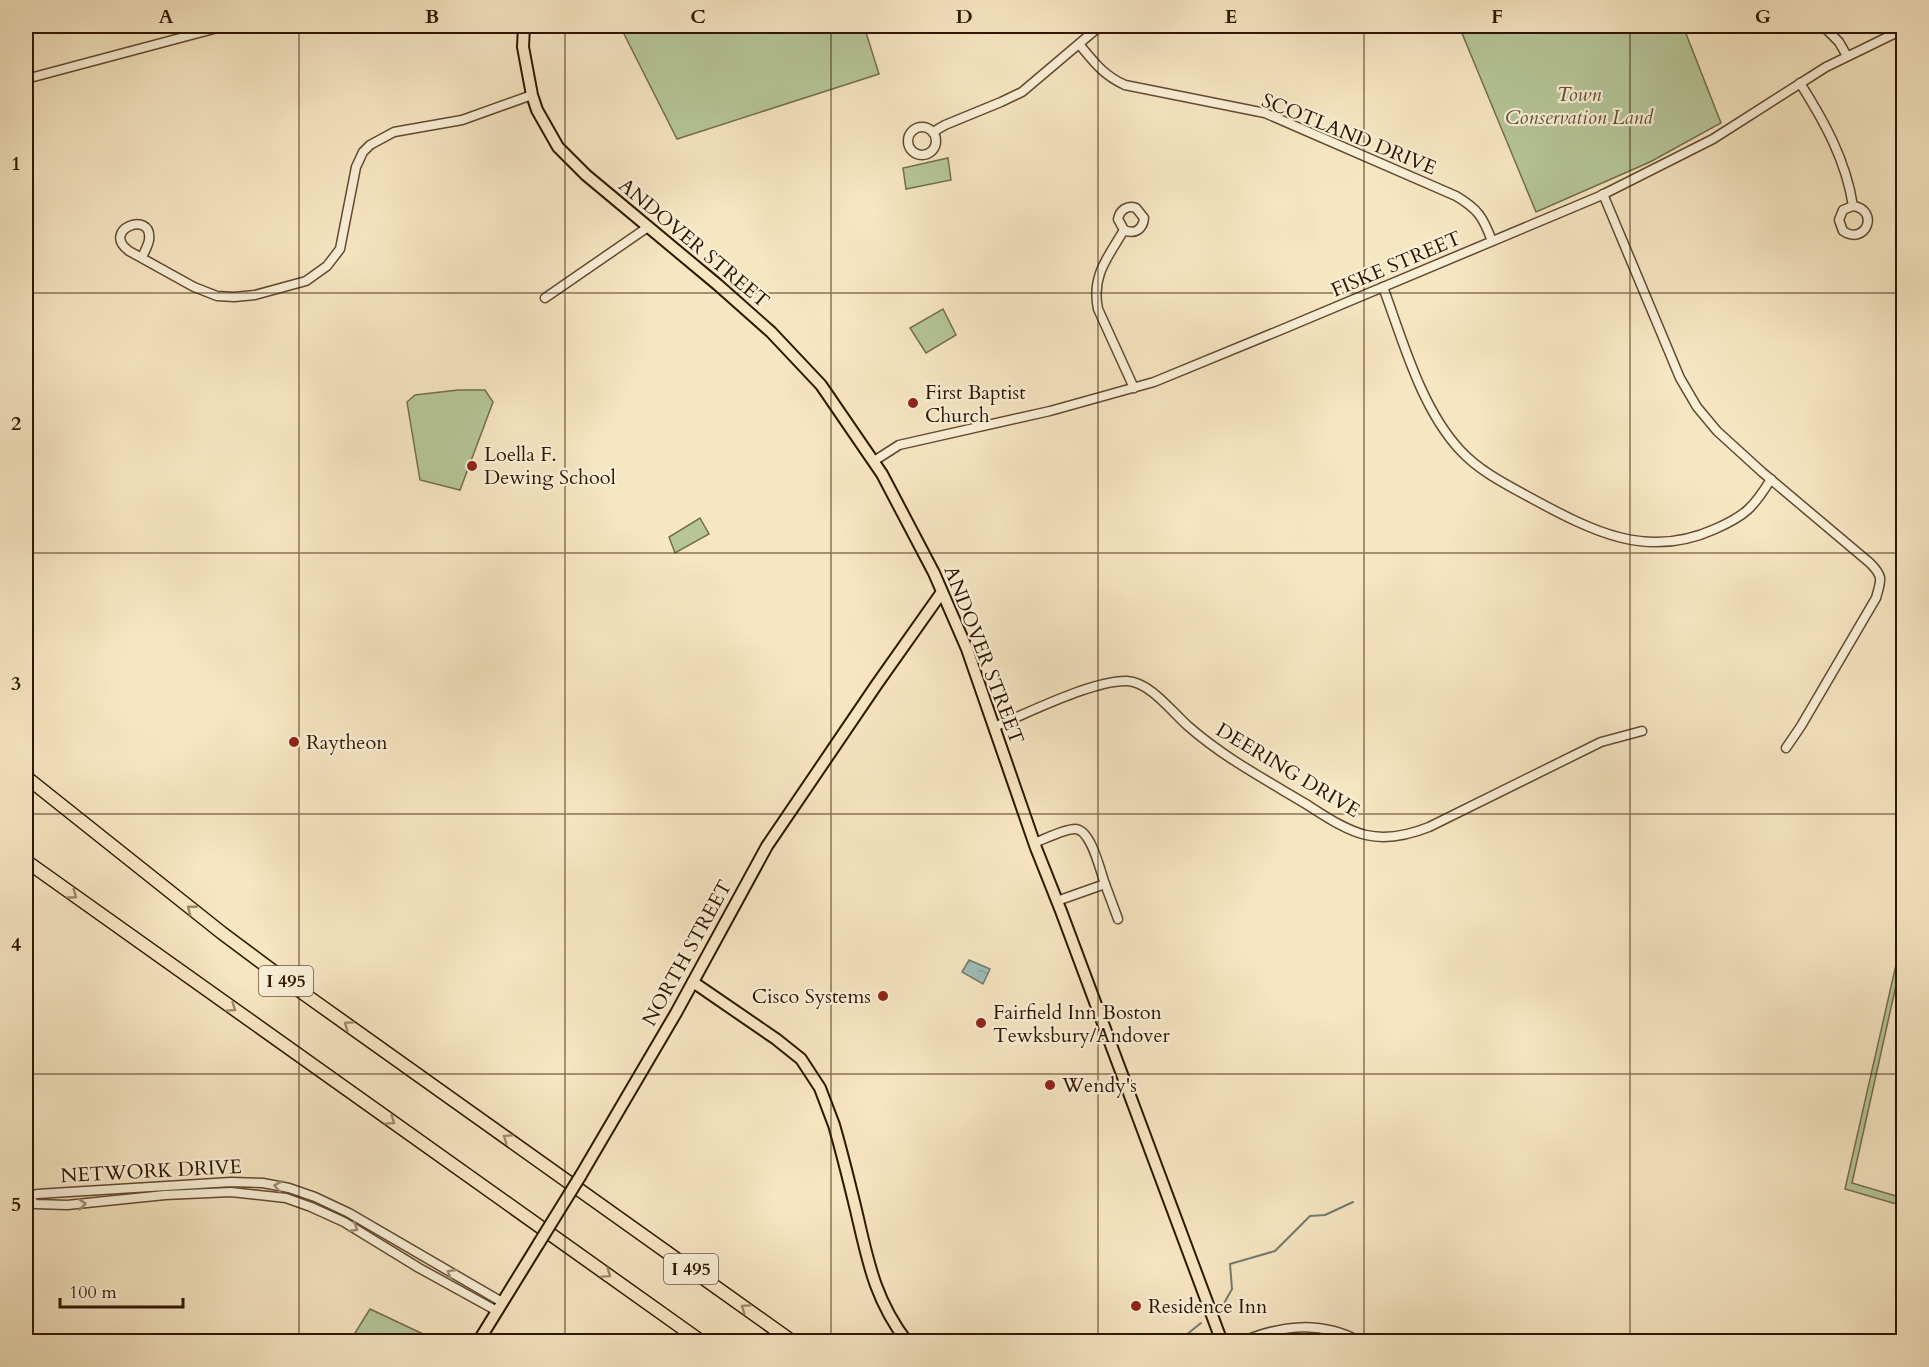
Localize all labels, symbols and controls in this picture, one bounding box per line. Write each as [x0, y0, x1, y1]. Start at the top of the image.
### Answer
text: A [158, 3, 174, 30]
text: B [425, 3, 439, 30]
text: C [690, 3, 706, 30]
text: D [955, 3, 973, 30]
text: E [1225, 3, 1237, 30]
text: F [1491, 3, 1503, 30]
text: G [1755, 3, 1771, 30]
park label: Town Conservation Land [1505, 81, 1654, 131]
street label: SCOTLAND DRIVE [1258, 87, 1440, 181]
text: 1 [11, 150, 21, 177]
street label: ANDOVER STREET [613, 172, 775, 314]
street label: FISKE STREET [1327, 224, 1465, 304]
place label: First Baptist Church [925, 379, 1026, 429]
marker: First Baptist Church [906, 396, 920, 410]
text: 2 [11, 410, 21, 437]
place label: Loella F. Dewing School [484, 441, 616, 491]
marker: Loella F. Dewing School [465, 459, 479, 473]
street label: ANDOVER STREET [938, 562, 1031, 748]
text: 3 [11, 670, 21, 697]
street label: DEERING DRIVE [1211, 716, 1365, 824]
place label: Raytheon [306, 729, 388, 756]
marker: Raytheon [287, 735, 301, 749]
street label: NORTH STREET [636, 875, 738, 1031]
one-way arrow [67, 888, 78, 899]
one-way arrow [187, 906, 198, 917]
text: 4 [11, 931, 21, 958]
road number: I 495 [259, 966, 313, 996]
place label: Cisco Systems [752, 983, 871, 1010]
marker: Cisco Systems [876, 989, 890, 1003]
place label: Fairfield Inn Boston Tewksbury/Andover [993, 999, 1170, 1049]
one-way arrow [226, 1001, 237, 1012]
marker: Fairfield Inn Boston Tewksbury/Andover [974, 1016, 988, 1030]
one-way arrow [343, 1021, 354, 1032]
place label: Wendy's [1061, 1072, 1137, 1099]
marker: Wendy's [1043, 1078, 1057, 1092]
one-way arrow [385, 1114, 396, 1125]
one-way arrow [502, 1134, 513, 1145]
street label: NETWORK DRIVE [60, 1153, 242, 1189]
one-way arrow [273, 1180, 282, 1192]
text: 5 [11, 1191, 21, 1218]
one-way arrow [78, 1198, 87, 1211]
one-way arrow [348, 1221, 358, 1233]
road number: I 495 [664, 1254, 718, 1284]
one-way arrow [601, 1267, 612, 1278]
one-way arrow [447, 1268, 457, 1280]
scale bar [60, 1271, 183, 1309]
text: 100 m [69, 1280, 117, 1305]
place label: Residence Inn [1148, 1293, 1268, 1320]
marker: Residence Inn [1129, 1299, 1143, 1313]
one-way arrow [740, 1304, 751, 1315]

